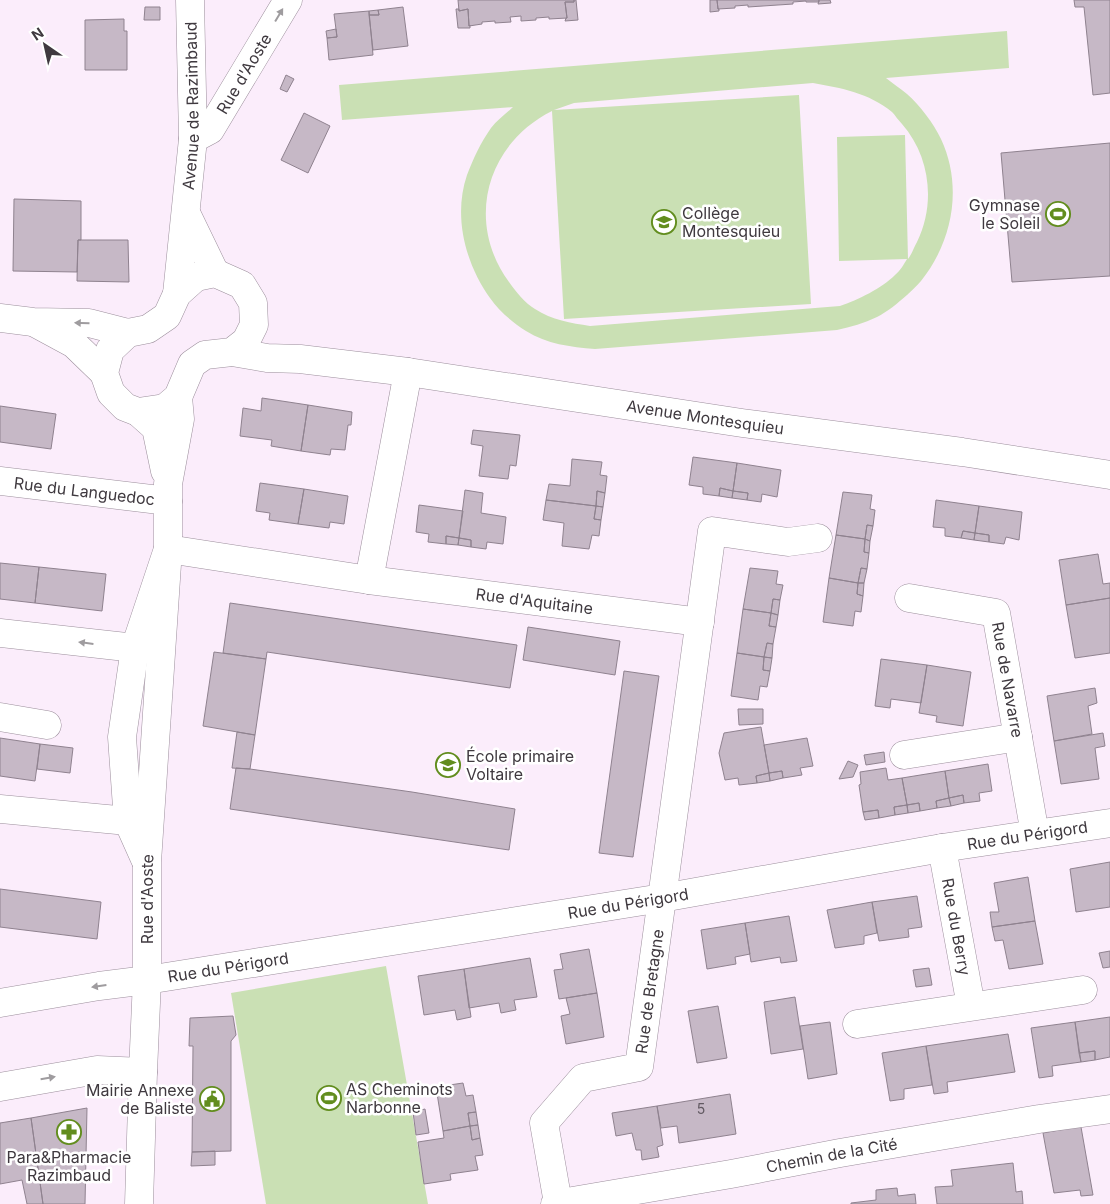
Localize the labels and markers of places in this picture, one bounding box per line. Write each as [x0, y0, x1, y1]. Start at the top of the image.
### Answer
place label: Gymnase le Soleil [969, 195, 1040, 233]
sports icon: Gymnase le Soleil [1045, 201, 1071, 227]
place label: Collège Montesquieu [682, 203, 780, 241]
school or university icon: Collège Montesquieu [651, 209, 677, 235]
place label: École primaire Voltaire [466, 746, 574, 784]
school or university icon: École primaire Voltaire [435, 752, 461, 778]
place label: AS Cheminots Narbonne [346, 1079, 453, 1117]
place label: Mairie Annexe de Baliste [86, 1080, 194, 1118]
sports icon: AS Cheminots Narbonne [316, 1085, 342, 1111]
public building icon: Mairie Annexe de Baliste [199, 1086, 225, 1112]
pharmacy icon: Para&Pharmacie Razimbaud [56, 1119, 82, 1145]
place label: Para&Pharmacie Razimbaud [7, 1147, 131, 1185]

